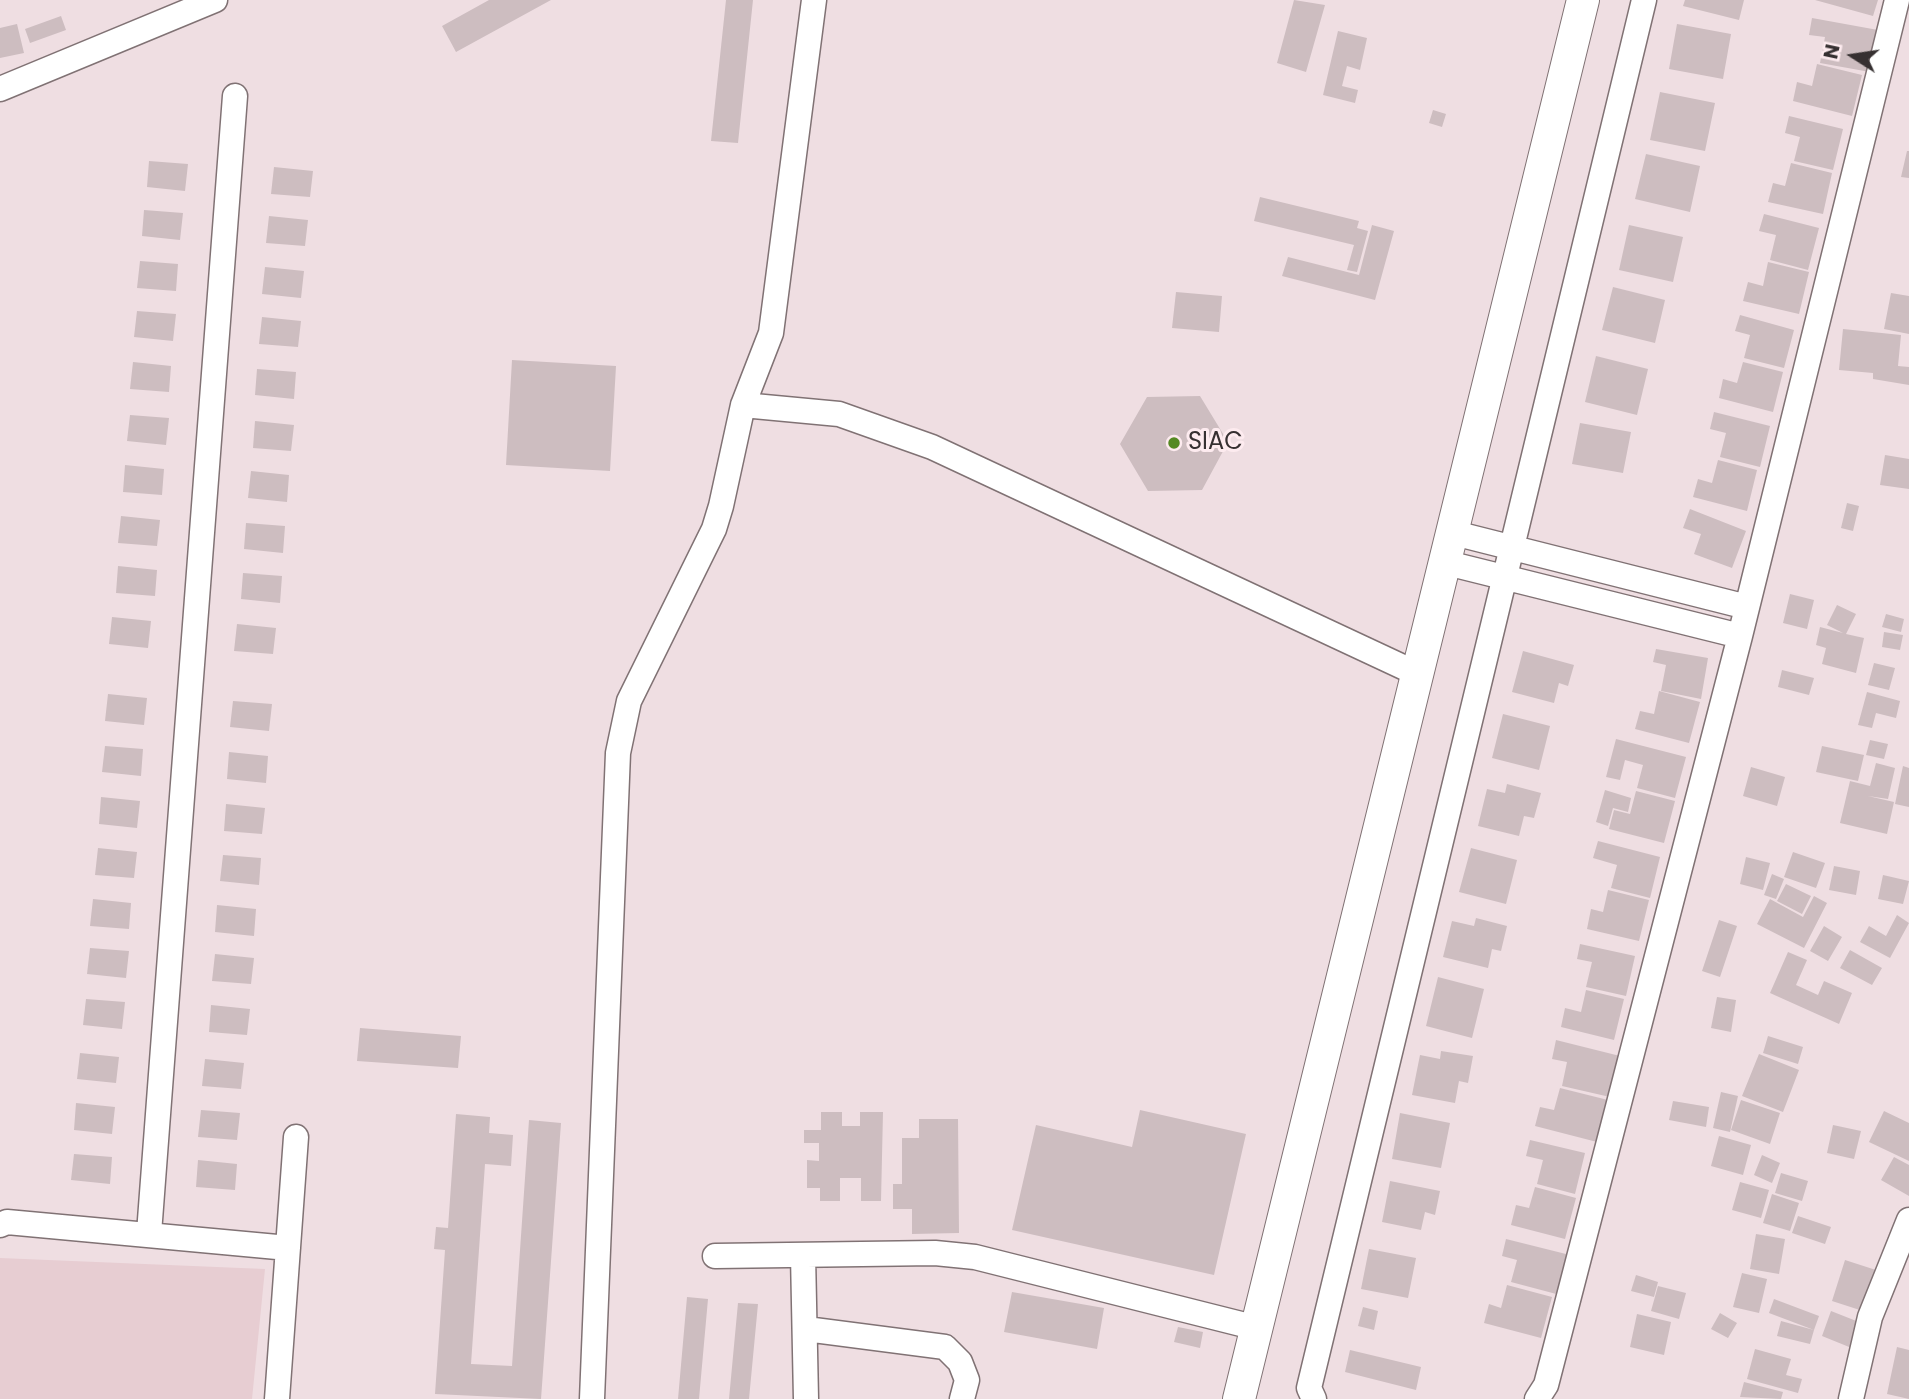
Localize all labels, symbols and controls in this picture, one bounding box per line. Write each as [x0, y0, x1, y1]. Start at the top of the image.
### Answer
north arrow [1818, 21, 1888, 91]
text: N [1817, 42, 1847, 61]
place label: SIAC [1188, 429, 1243, 457]
marker: SIAC [1166, 435, 1182, 451]

